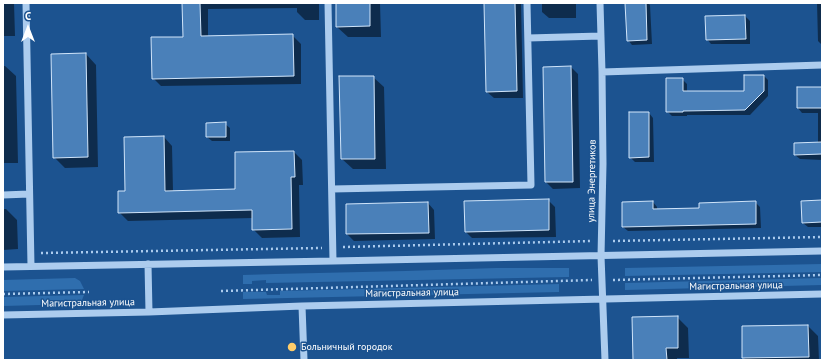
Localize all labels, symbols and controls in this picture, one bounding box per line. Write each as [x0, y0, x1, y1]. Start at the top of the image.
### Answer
north arrow [8, 8, 48, 48]
text: С [25, 9, 31, 23]
street label: улица Энергетиков [585, 139, 599, 223]
street label: Магистральная улица [689, 279, 783, 293]
street label: Магистральная улица [365, 286, 459, 300]
street label: Магистральная улица [41, 296, 135, 310]
marker: Больничный городок [286, 341, 298, 353]
place label: Больничный городок [301, 341, 393, 353]

